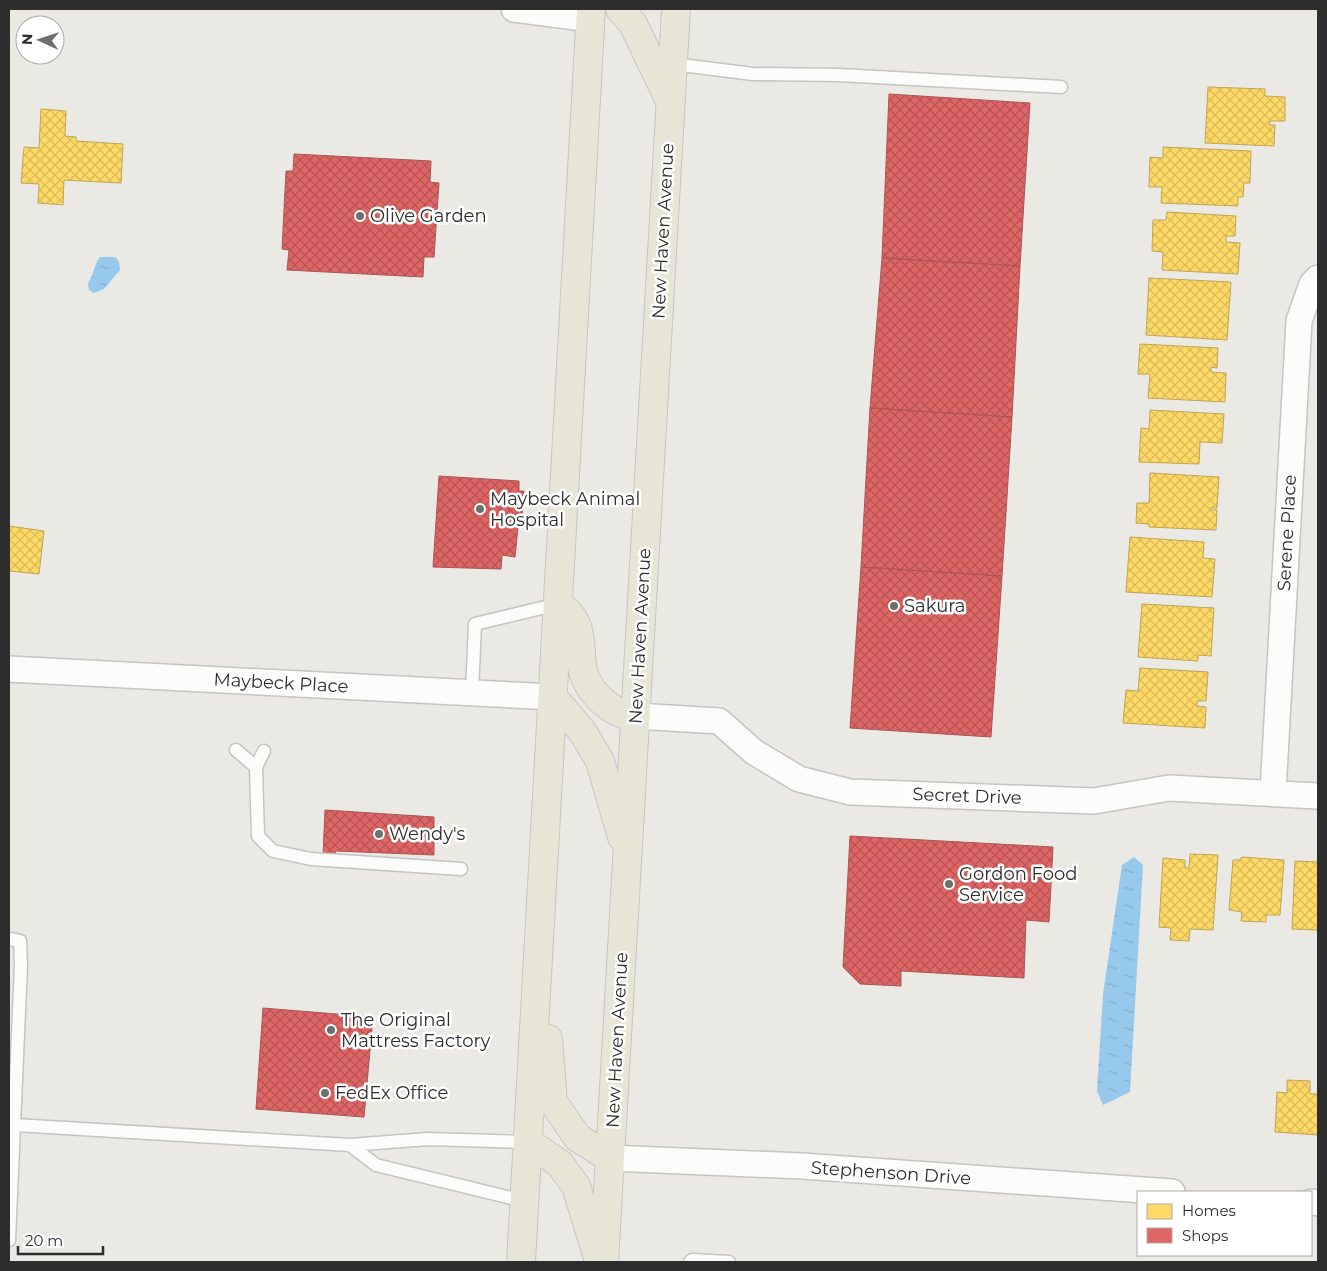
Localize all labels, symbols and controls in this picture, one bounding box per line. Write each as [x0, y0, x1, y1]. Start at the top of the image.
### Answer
north arrow [15, 15, 65, 65]
text: N [18, 33, 36, 45]
street label: New Haven Avenue [647, 142, 679, 320]
place label: Olive Garden [370, 205, 487, 227]
marker: Olive Garden [354, 210, 366, 222]
street label: Serene Place [1273, 474, 1301, 592]
place label: Maybeck Animal Hospital [490, 488, 640, 531]
marker: Maybeck Animal Hospital [474, 503, 486, 515]
street label: New Haven Avenue [624, 547, 656, 725]
place label: Sakura [904, 595, 965, 617]
marker: Sakura [888, 600, 900, 612]
street label: Maybeck Place [213, 668, 349, 698]
street label: Secret Drive [912, 783, 1022, 809]
place label: Wendy's [389, 823, 466, 845]
marker: Wendy's [373, 828, 385, 840]
place label: Gordon Food Service [959, 863, 1077, 906]
marker: Gordon Food Service [943, 878, 955, 890]
street label: New Haven Avenue [601, 951, 633, 1129]
place label: The Original Mattress Factory [341, 1009, 491, 1052]
marker: The Original Mattress Factory [325, 1024, 337, 1036]
place label: FedEx Office [335, 1082, 448, 1104]
marker: FedEx Office [319, 1087, 331, 1099]
street label: Stephenson Drive [810, 1156, 972, 1190]
legend [1137, 1191, 1312, 1256]
text: Homes [1182, 1201, 1236, 1220]
scale bar [18, 1224, 102, 1256]
text: Shops [1182, 1226, 1228, 1245]
text: 20 m [25, 1231, 63, 1250]

